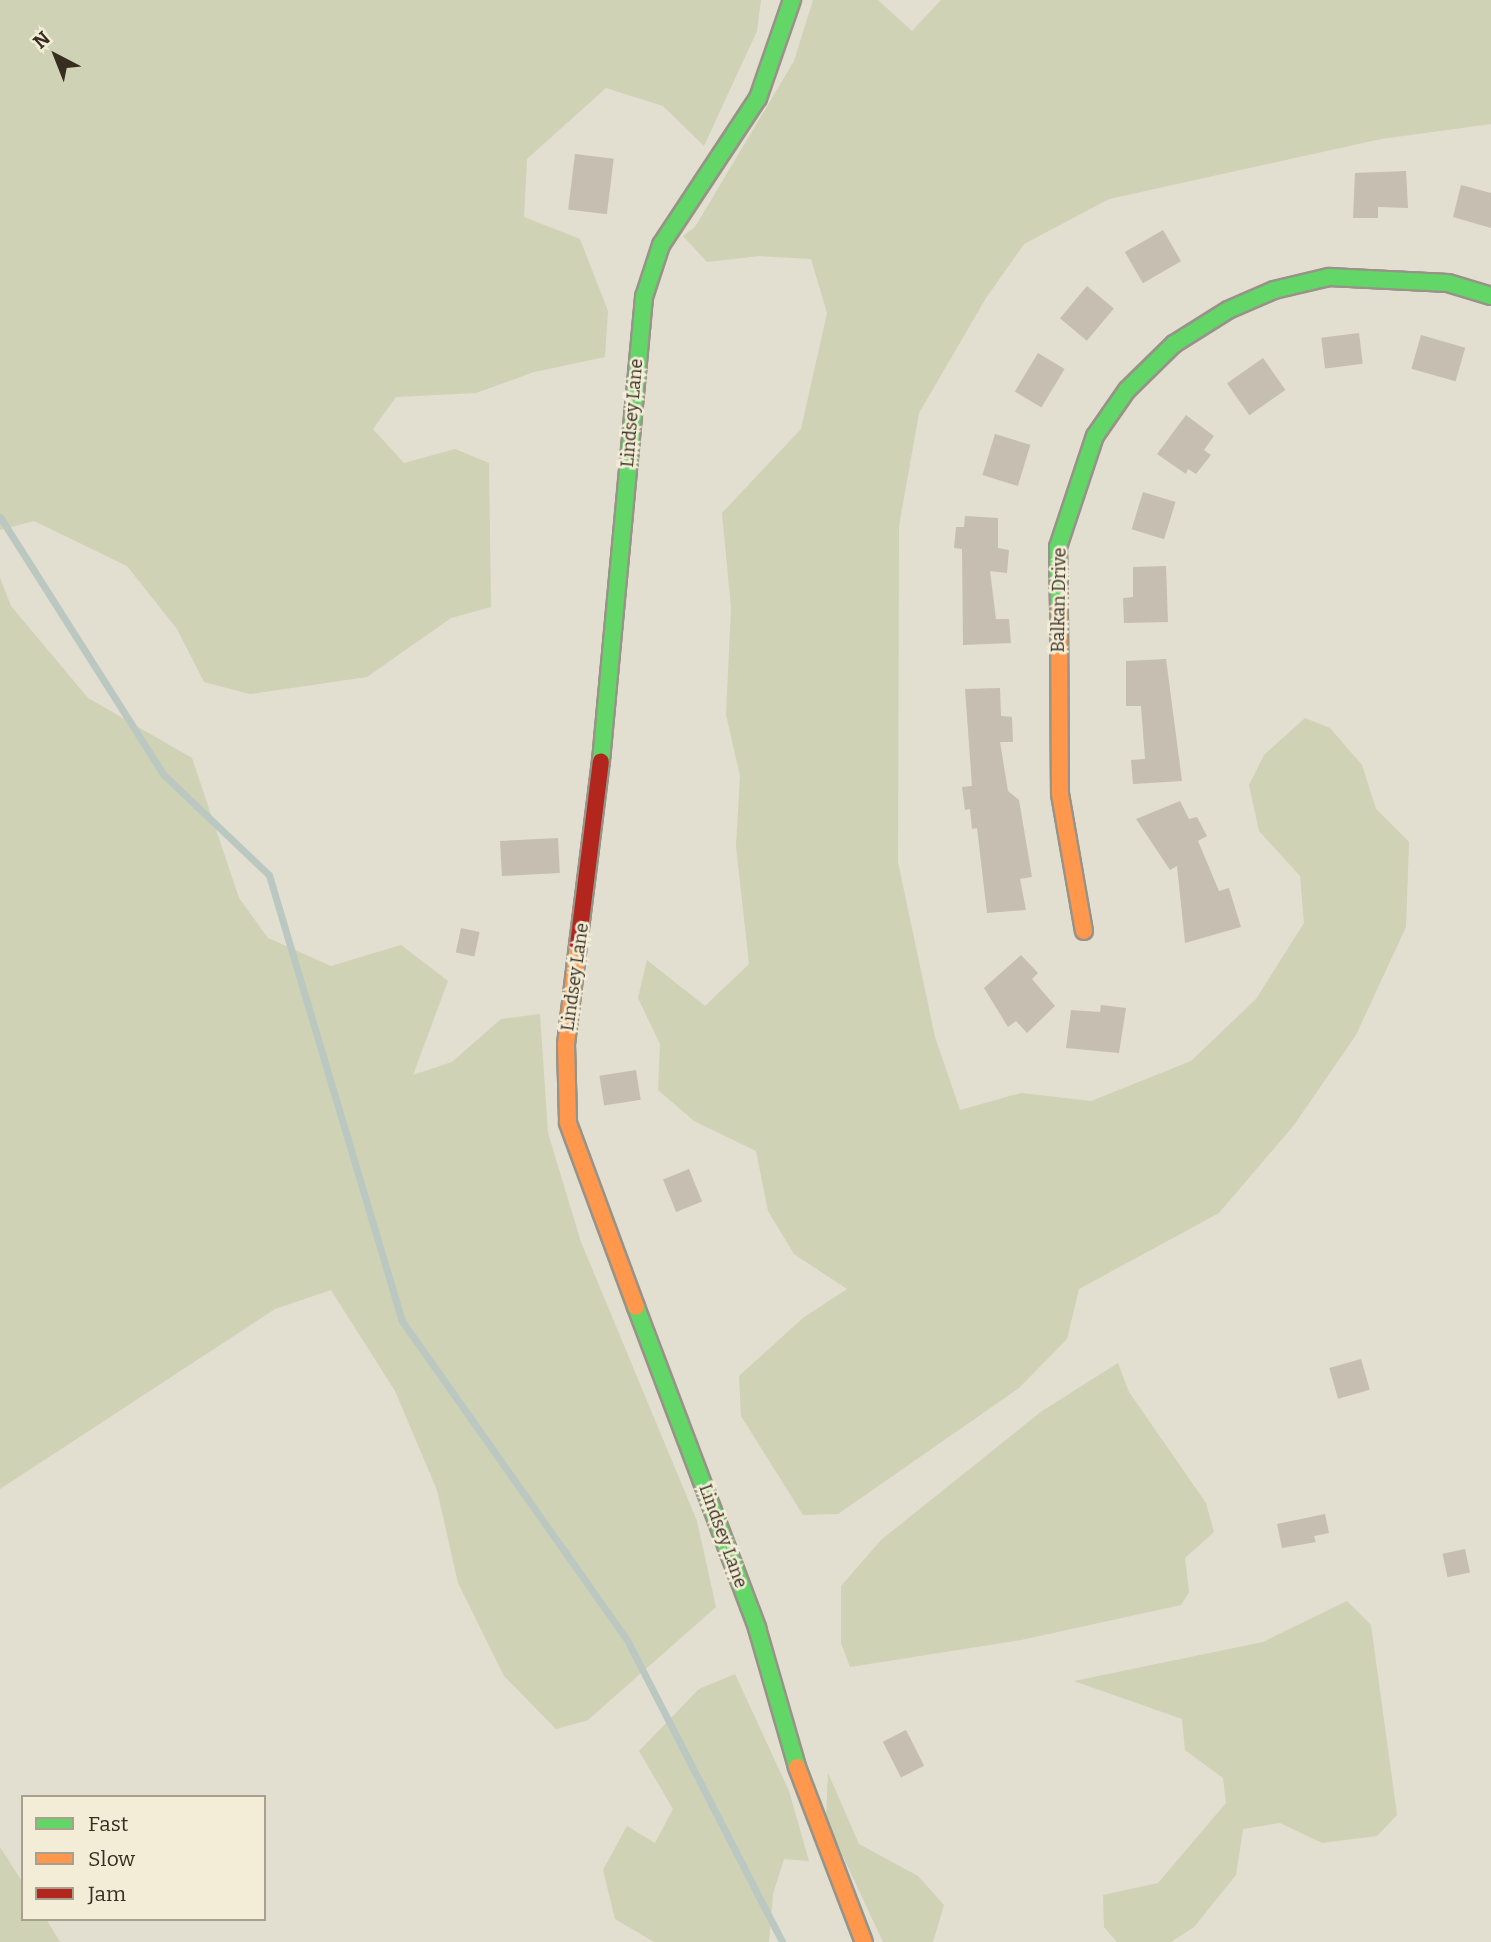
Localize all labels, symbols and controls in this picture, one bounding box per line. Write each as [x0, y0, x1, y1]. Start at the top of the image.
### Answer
north arrow [21, 21, 91, 91]
text: N [28, 27, 55, 53]
street label: Lindsey Lane [616, 358, 648, 468]
street label: Balkan Drive [1047, 547, 1071, 653]
street label: Lindsey Lane [557, 921, 593, 1033]
street label: Lindsey Lane [694, 1481, 752, 1591]
legend [21, 1795, 266, 1921]
text: Fast [88, 1811, 128, 1837]
text: Slow [88, 1846, 135, 1872]
text: Jam [88, 1881, 126, 1907]

